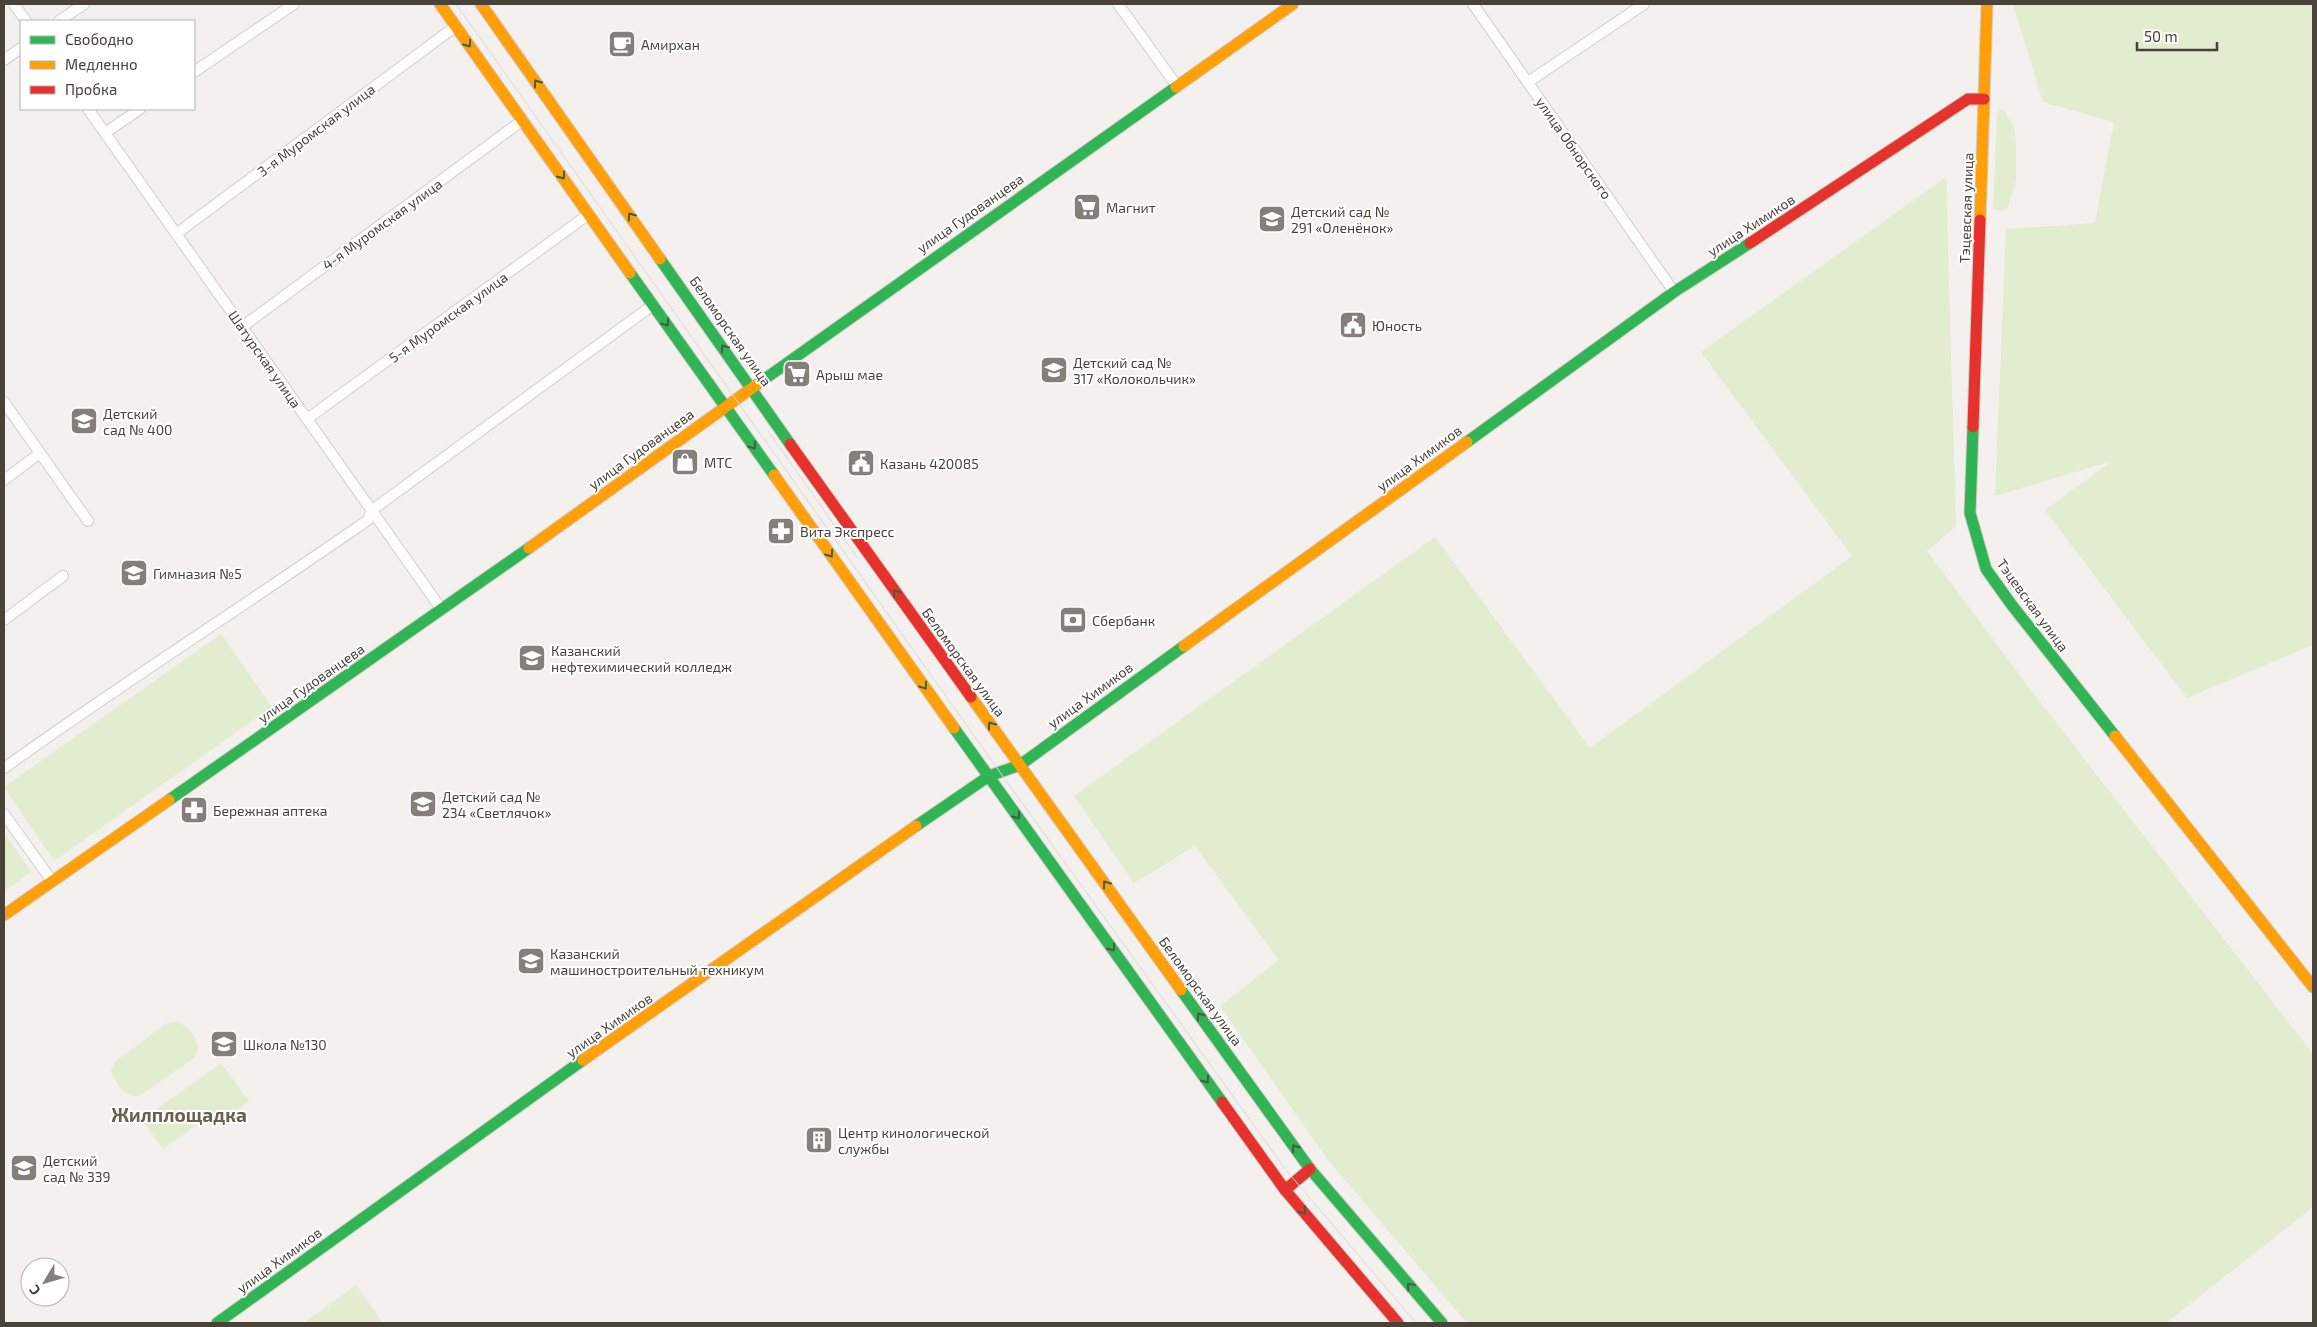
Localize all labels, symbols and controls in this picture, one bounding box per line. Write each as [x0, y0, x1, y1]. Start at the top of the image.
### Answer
legend [20, 20, 195, 110]
scale bar [2137, 20, 2217, 52]
text: 50 m [2144, 27, 2178, 45]
cafe icon: Амирхан [607, 29, 637, 59]
text: Свободно [65, 30, 134, 48]
place label: Амирхан [641, 36, 700, 53]
one-way arrow [462, 38, 471, 47]
text: Медленно [65, 55, 138, 73]
one-way arrow [534, 79, 543, 89]
text: Пробка [65, 80, 117, 98]
street label: 3-я Муромская улица [254, 80, 378, 180]
street label: улица Обнорского [1532, 94, 1616, 202]
street label: Тэцевская улица [1956, 152, 1976, 264]
one-way arrow [556, 170, 565, 180]
street label: улица Гудованцева [913, 170, 1027, 256]
street label: 4-я Муромская улица [319, 175, 445, 273]
street label: улица Химиков [1704, 190, 1798, 260]
supermarket icon: Магнит [1072, 192, 1102, 222]
place label: Магнит [1106, 199, 1156, 216]
place label: Детский сад № 291 «Оленёнок» [1291, 203, 1393, 236]
school or university icon: Детский сад № 291 «Оленёнок» [1257, 204, 1287, 234]
one-way arrow [628, 212, 637, 222]
street label: 5-я Муромская улица [385, 268, 511, 366]
street label: Беломорская улица [687, 273, 775, 389]
street label: Шатурская улица [225, 307, 305, 411]
public building icon: Юность [1338, 310, 1368, 340]
place label: Юность [1372, 317, 1422, 334]
one-way arrow [660, 318, 669, 327]
one-way arrow [721, 345, 730, 354]
place label: Детский сад № 317 «Колокольчик» [1073, 354, 1196, 387]
school or university icon: Детский сад № 317 «Колокольчик» [1039, 355, 1069, 385]
supermarket icon: Арыш мае [782, 359, 812, 389]
place label: Арыш мае [816, 366, 883, 383]
place label: Детский сад № 400 [103, 405, 173, 438]
street label: улица Гудованцева [585, 405, 697, 493]
school or university icon: Детский сад № 400 [69, 406, 99, 436]
street label: улица Химиков [1373, 421, 1465, 495]
one-way arrow [747, 440, 756, 450]
shop icon: МТС [670, 447, 700, 477]
public building icon: Казань 420085 [846, 448, 876, 478]
place label: МТС [704, 454, 732, 471]
place label: Казань 420085 [880, 455, 979, 472]
pharmacy icon: Вита Экспресс [766, 516, 796, 546]
place label: Вита Экспресс [800, 523, 895, 540]
one-way arrow [824, 548, 833, 558]
street label: Тэцевская улица [1994, 555, 2072, 655]
school or university icon: Гимназия №5 [119, 558, 149, 588]
place label: Гимназия №5 [153, 565, 242, 582]
one-way arrow [893, 589, 902, 599]
street label: Беломорская улица [919, 604, 1009, 720]
bank icon: Сбербанк [1058, 605, 1088, 635]
place label: Сбербанк [1092, 612, 1156, 629]
street label: улица Гудованцева [254, 640, 368, 726]
place label: Казанский нефтехимический колледж [551, 642, 732, 675]
school or university icon: Казанский нефтехимический колледж [517, 643, 547, 673]
street label: улица Химиков [1044, 658, 1136, 732]
one-way arrow [918, 681, 927, 690]
one-way arrow [988, 721, 997, 731]
place label: Детский сад № 234 «Светлячок» [442, 788, 551, 821]
school or university icon: Детский сад № 234 «Светлячок» [408, 789, 438, 819]
pharmacy icon: Бережная аптека [179, 795, 209, 825]
place label: Бережная аптека [213, 802, 328, 819]
one-way arrow [1011, 810, 1020, 820]
one-way arrow [1103, 881, 1111, 890]
street label: Беломорская улица [1156, 933, 1246, 1049]
one-way arrow [1106, 942, 1115, 952]
place label: Казанский машиностроительный техникум [550, 945, 764, 978]
school or university icon: Казанский машиностроительный техникум [516, 946, 546, 976]
street label: улица Химиков [563, 989, 655, 1061]
one-way arrow [1197, 1012, 1206, 1022]
school or university icon: Школа №130 [209, 1029, 239, 1059]
place label: Школа №130 [243, 1036, 327, 1053]
one-way arrow [1200, 1074, 1209, 1084]
district label: Жилплощадка [111, 1103, 247, 1126]
place label: Центр кинологической службы [838, 1124, 989, 1157]
building icon: Центр кинологической службы [804, 1125, 834, 1155]
one-way arrow [1292, 1144, 1301, 1154]
place label: Детский сад № 339 [43, 1152, 111, 1185]
school or university icon: Детский сад № 339 [9, 1153, 39, 1183]
one-way arrow [1297, 1205, 1305, 1214]
street label: улица Химиков [233, 1223, 325, 1297]
north arrow [20, 1257, 70, 1307]
text: С [25, 1282, 44, 1299]
one-way arrow [1407, 1283, 1416, 1292]

